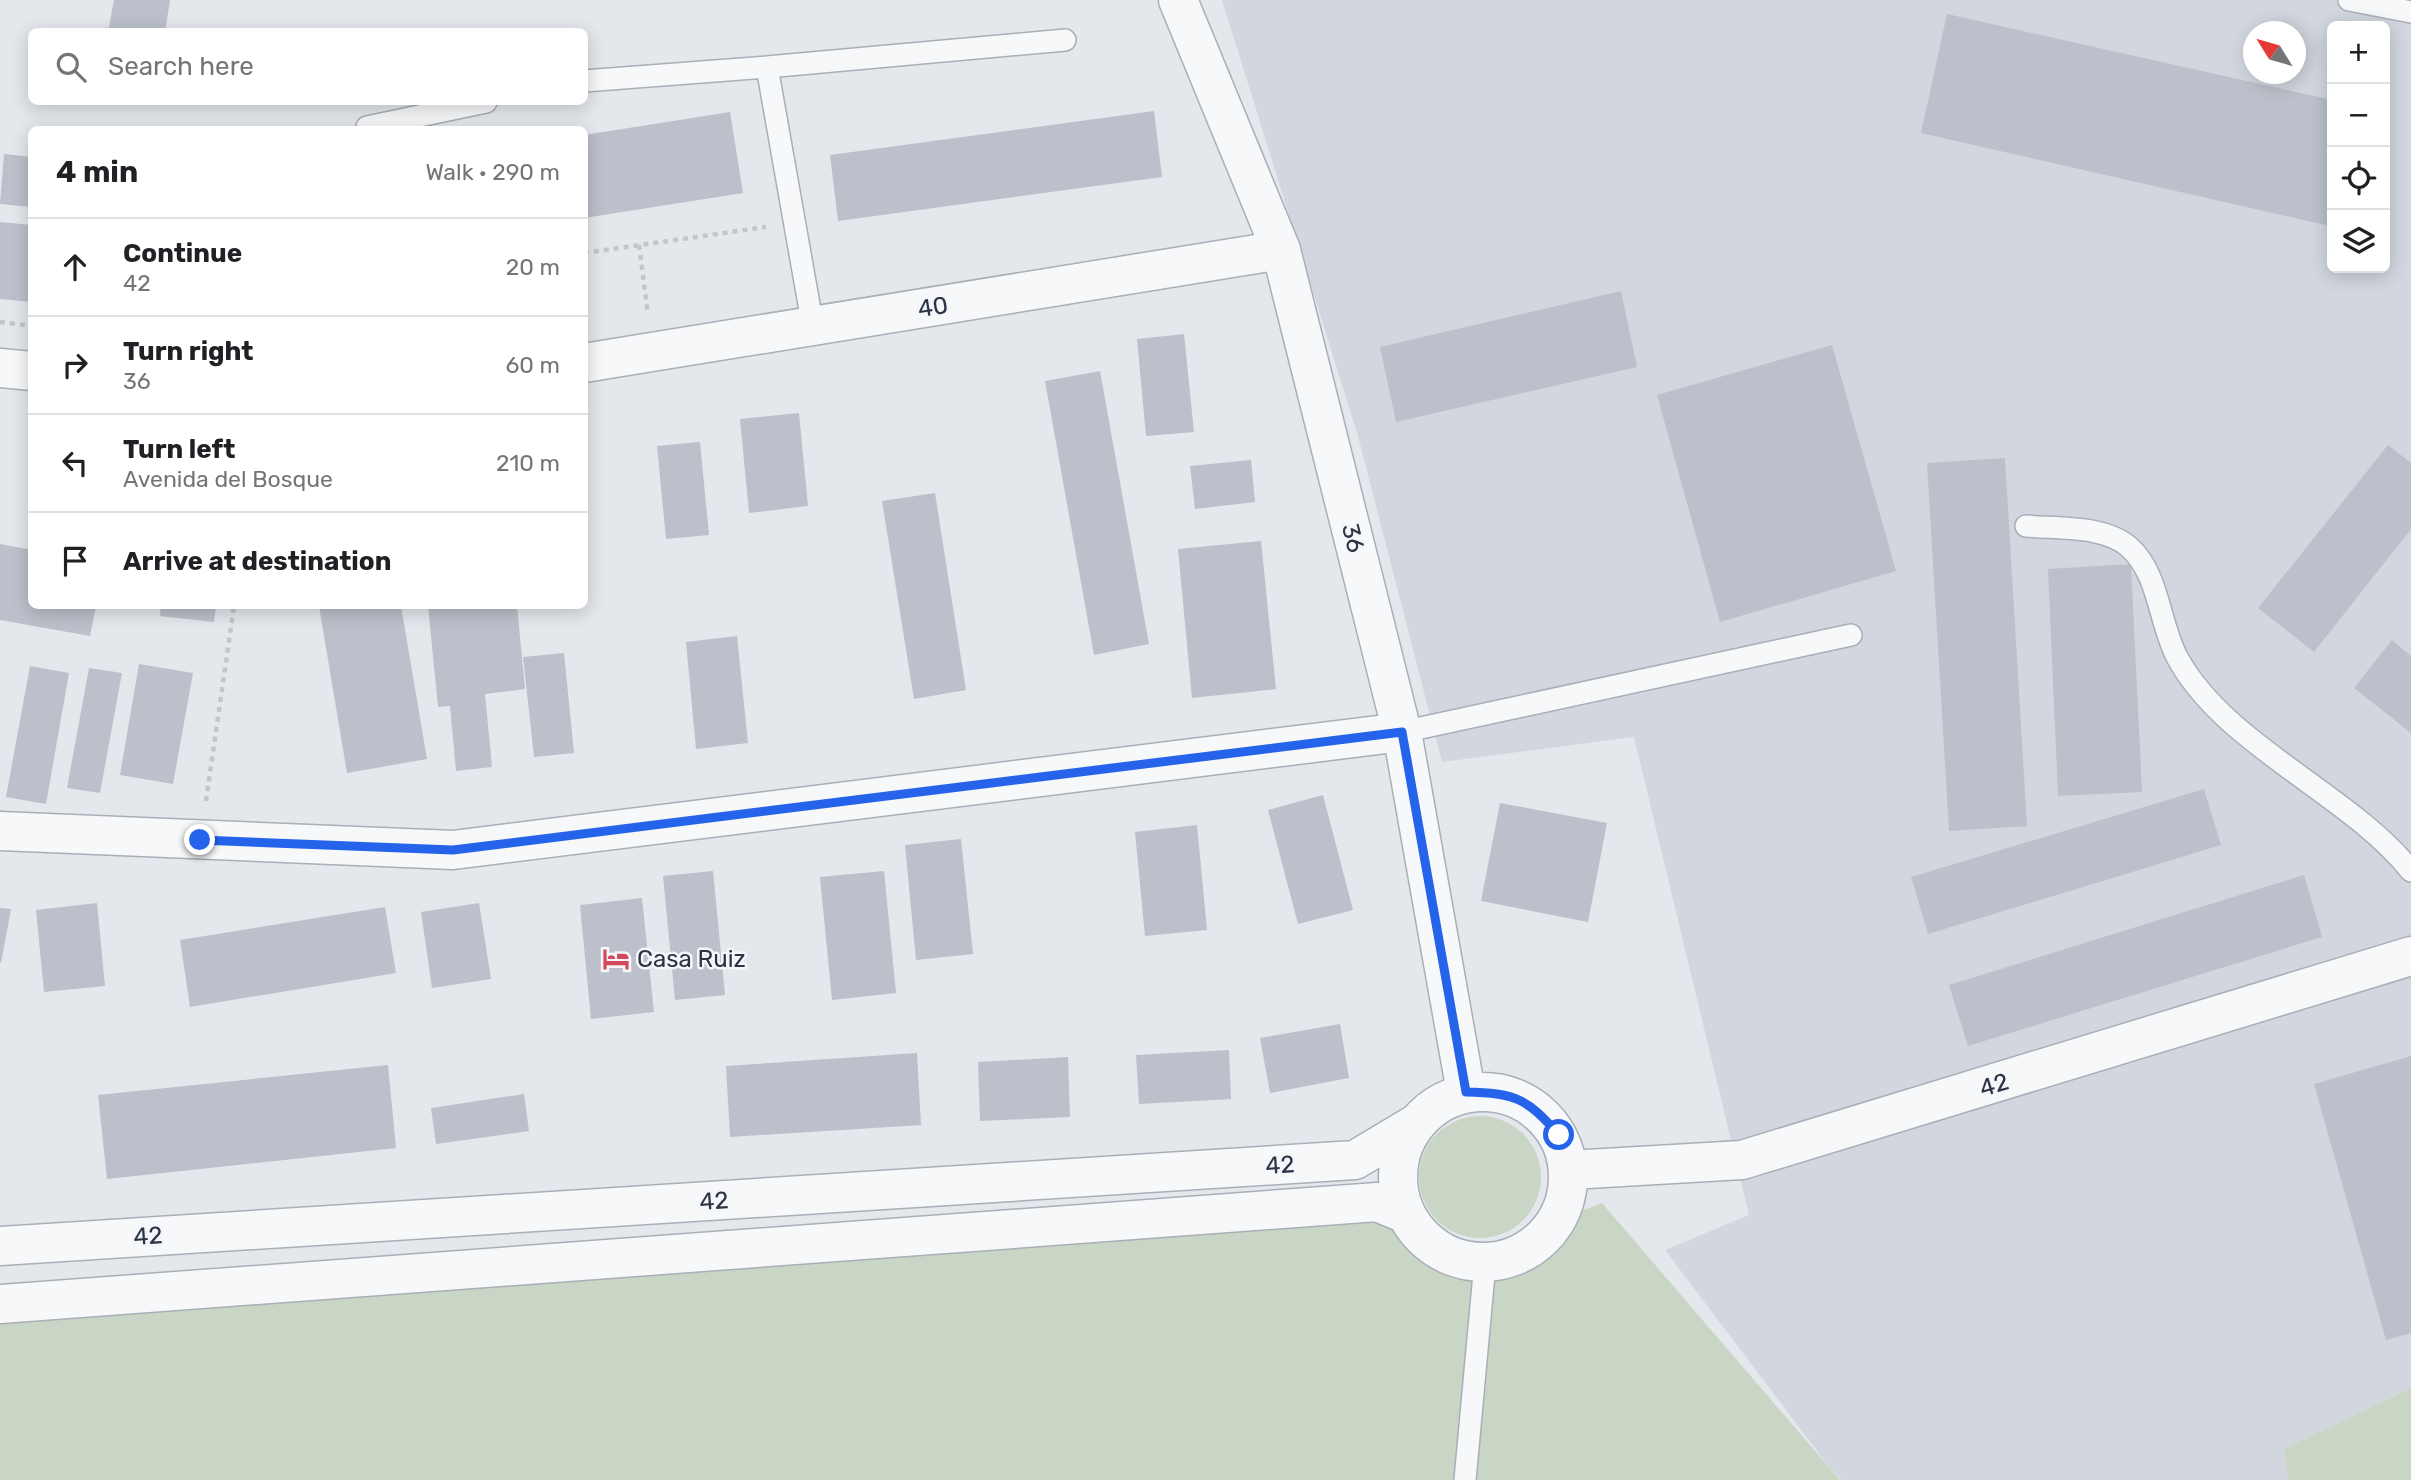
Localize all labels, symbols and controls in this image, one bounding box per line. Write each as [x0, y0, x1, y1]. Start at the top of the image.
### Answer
north arrow [2243, 21, 2306, 84]
map controls [2327, 21, 2390, 273]
button: + [2327, 21, 2390, 84]
search box [28, 28, 588, 105]
icon: search [52, 48, 90, 86]
text: Search here [108, 51, 254, 82]
button: − [2327, 84, 2390, 147]
button: locate [2327, 147, 2390, 210]
text: 4 min [56, 154, 138, 190]
text: Walk · 290 m [425, 158, 560, 186]
button: layers [2327, 210, 2390, 273]
text: Continue [123, 238, 242, 269]
icon: ahead [56, 248, 94, 286]
text: 20 m [506, 253, 560, 281]
text: 42 [123, 269, 151, 297]
street label: 40 [916, 291, 950, 323]
text: Turn right [123, 336, 253, 367]
icon: right [56, 346, 94, 384]
text: 60 m [505, 351, 560, 379]
text: 36 [123, 367, 151, 395]
text: Turn left [123, 434, 235, 465]
icon: left [56, 444, 94, 482]
text: 210 m [496, 449, 560, 477]
text: Avenida del Bosque [123, 465, 333, 493]
street label: 36 [1336, 521, 1370, 555]
icon: arrive [56, 542, 94, 580]
text: Arrive at destination [123, 546, 391, 577]
route end [184, 824, 215, 855]
hotel icon: Casa Ruiz [601, 944, 631, 974]
place label: Casa Ruiz [637, 945, 746, 973]
street label: 42 [1976, 1067, 2012, 1103]
route start [1543, 1119, 1574, 1150]
street label: 42 [1265, 1150, 1295, 1180]
street label: 42 [699, 1186, 729, 1216]
street label: 42 [133, 1221, 163, 1251]

